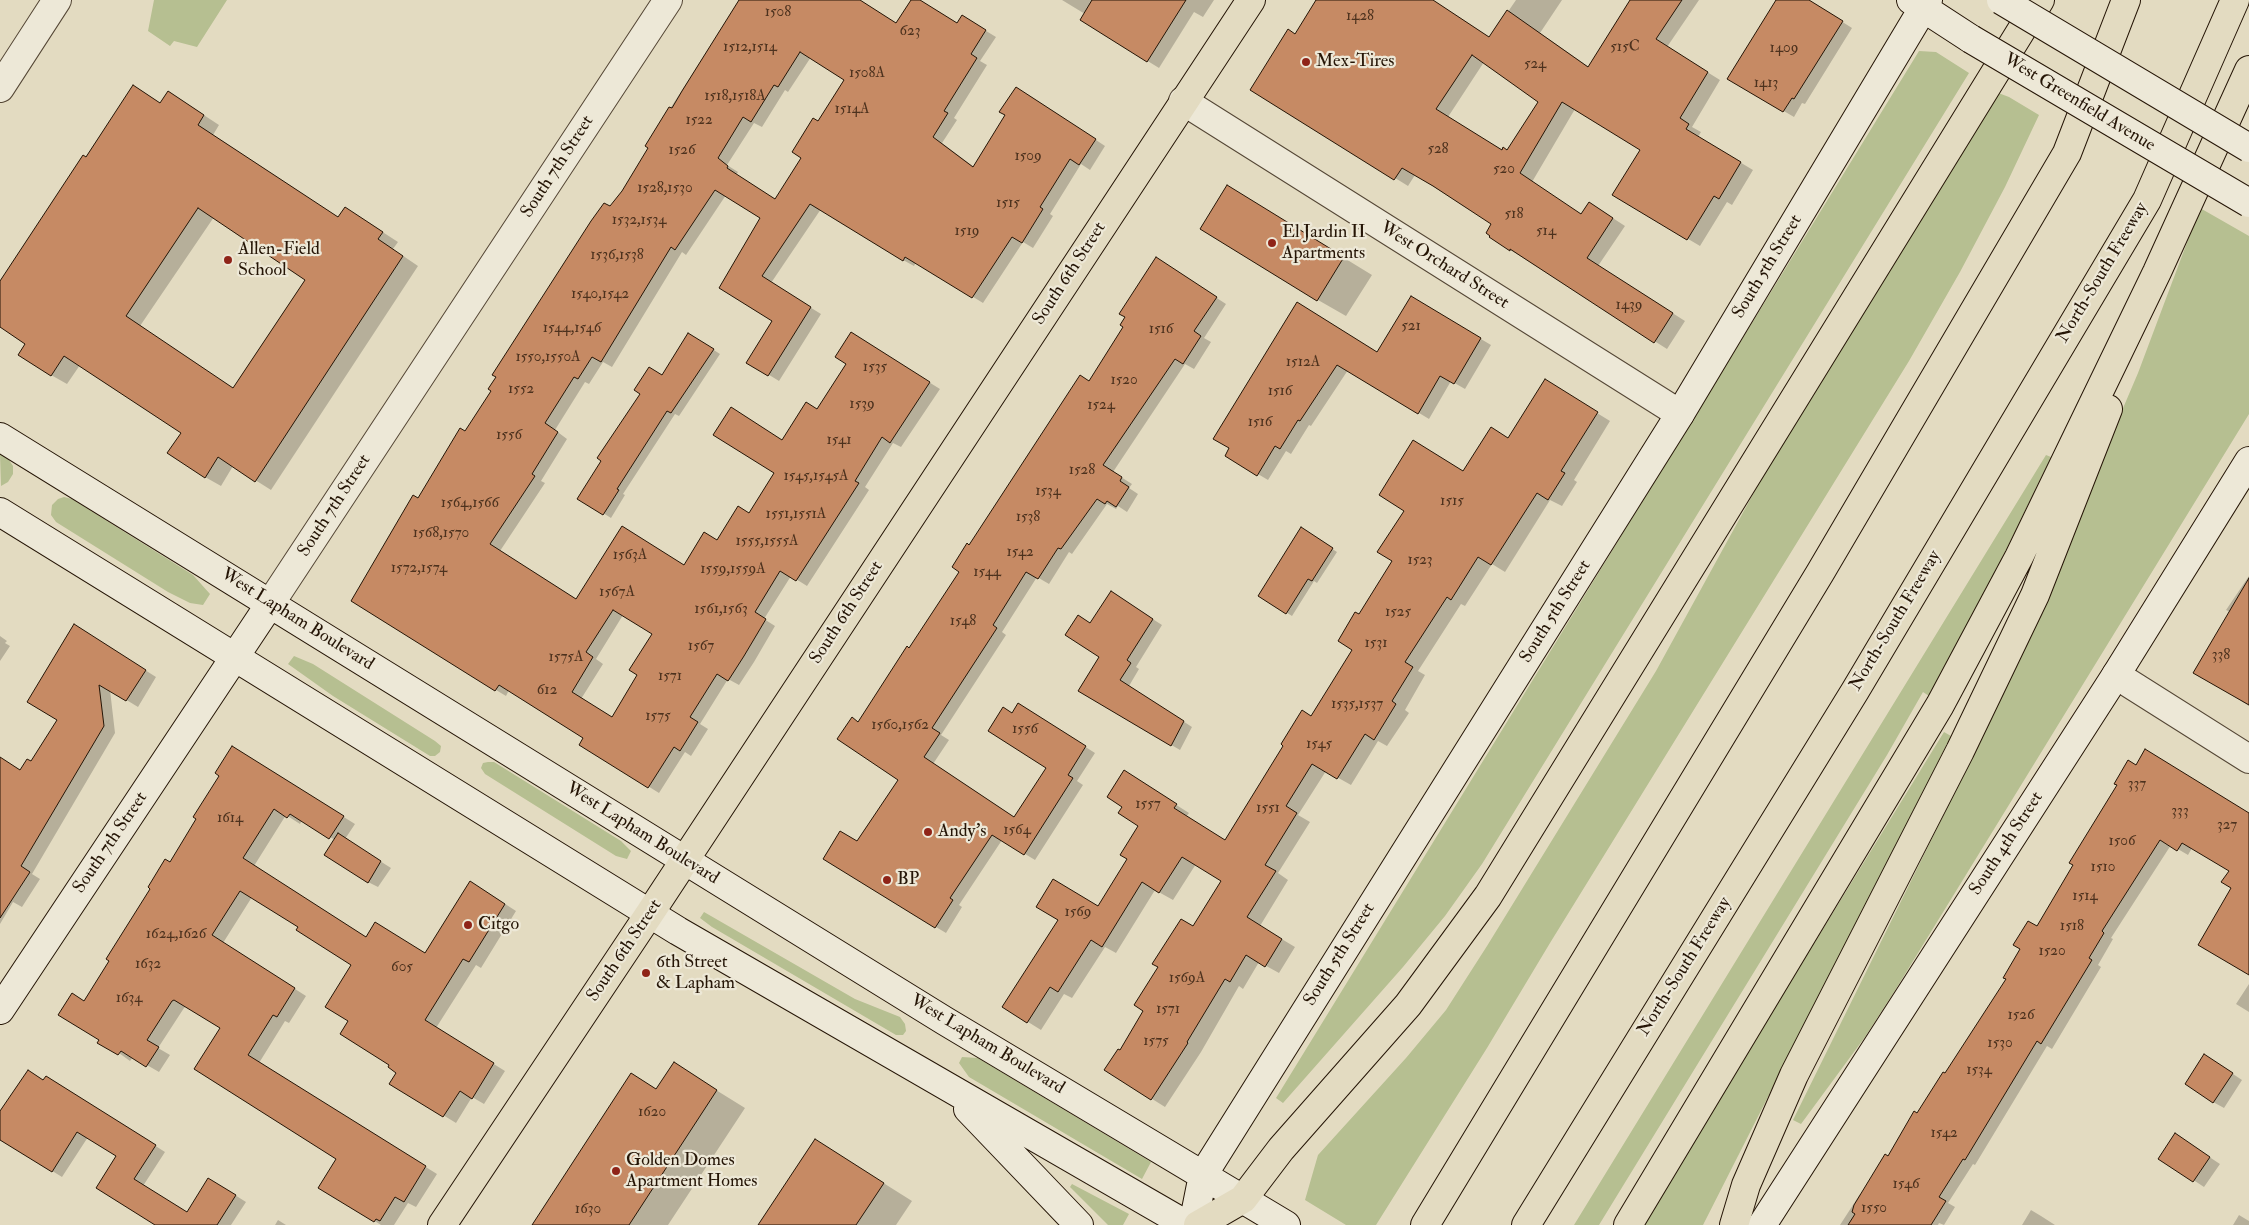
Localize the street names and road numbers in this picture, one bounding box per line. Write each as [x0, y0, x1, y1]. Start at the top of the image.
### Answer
street label: West Greenfield Avenue [1999, 49, 2159, 157]
street label: South 7th Street [517, 112, 599, 222]
street label: North-South Freeway [2053, 199, 2153, 347]
street label: South 5th Street [1729, 211, 1807, 323]
street label: South 6th Street [1029, 218, 1111, 330]
street label: West Orchard Street [1376, 218, 1512, 314]
street label: South 7th Street [294, 451, 376, 561]
street label: North-South Freeway [1846, 547, 1946, 695]
street label: South 6th Street [806, 557, 888, 669]
street label: South 5th Street [1516, 557, 1596, 667]
street label: West Lapham Boulevard [216, 564, 378, 676]
street label: West Lapham Boulevard [561, 778, 723, 890]
street label: South 7th Street [69, 788, 153, 898]
street label: South 4th Street [1965, 788, 2049, 900]
street label: North-South Freeway [1634, 894, 1736, 1040]
street label: South 6th Street [583, 896, 667, 1006]
street label: South 5th Street [1300, 900, 1380, 1010]
street label: West Lapham Boulevard [906, 990, 1068, 1100]

